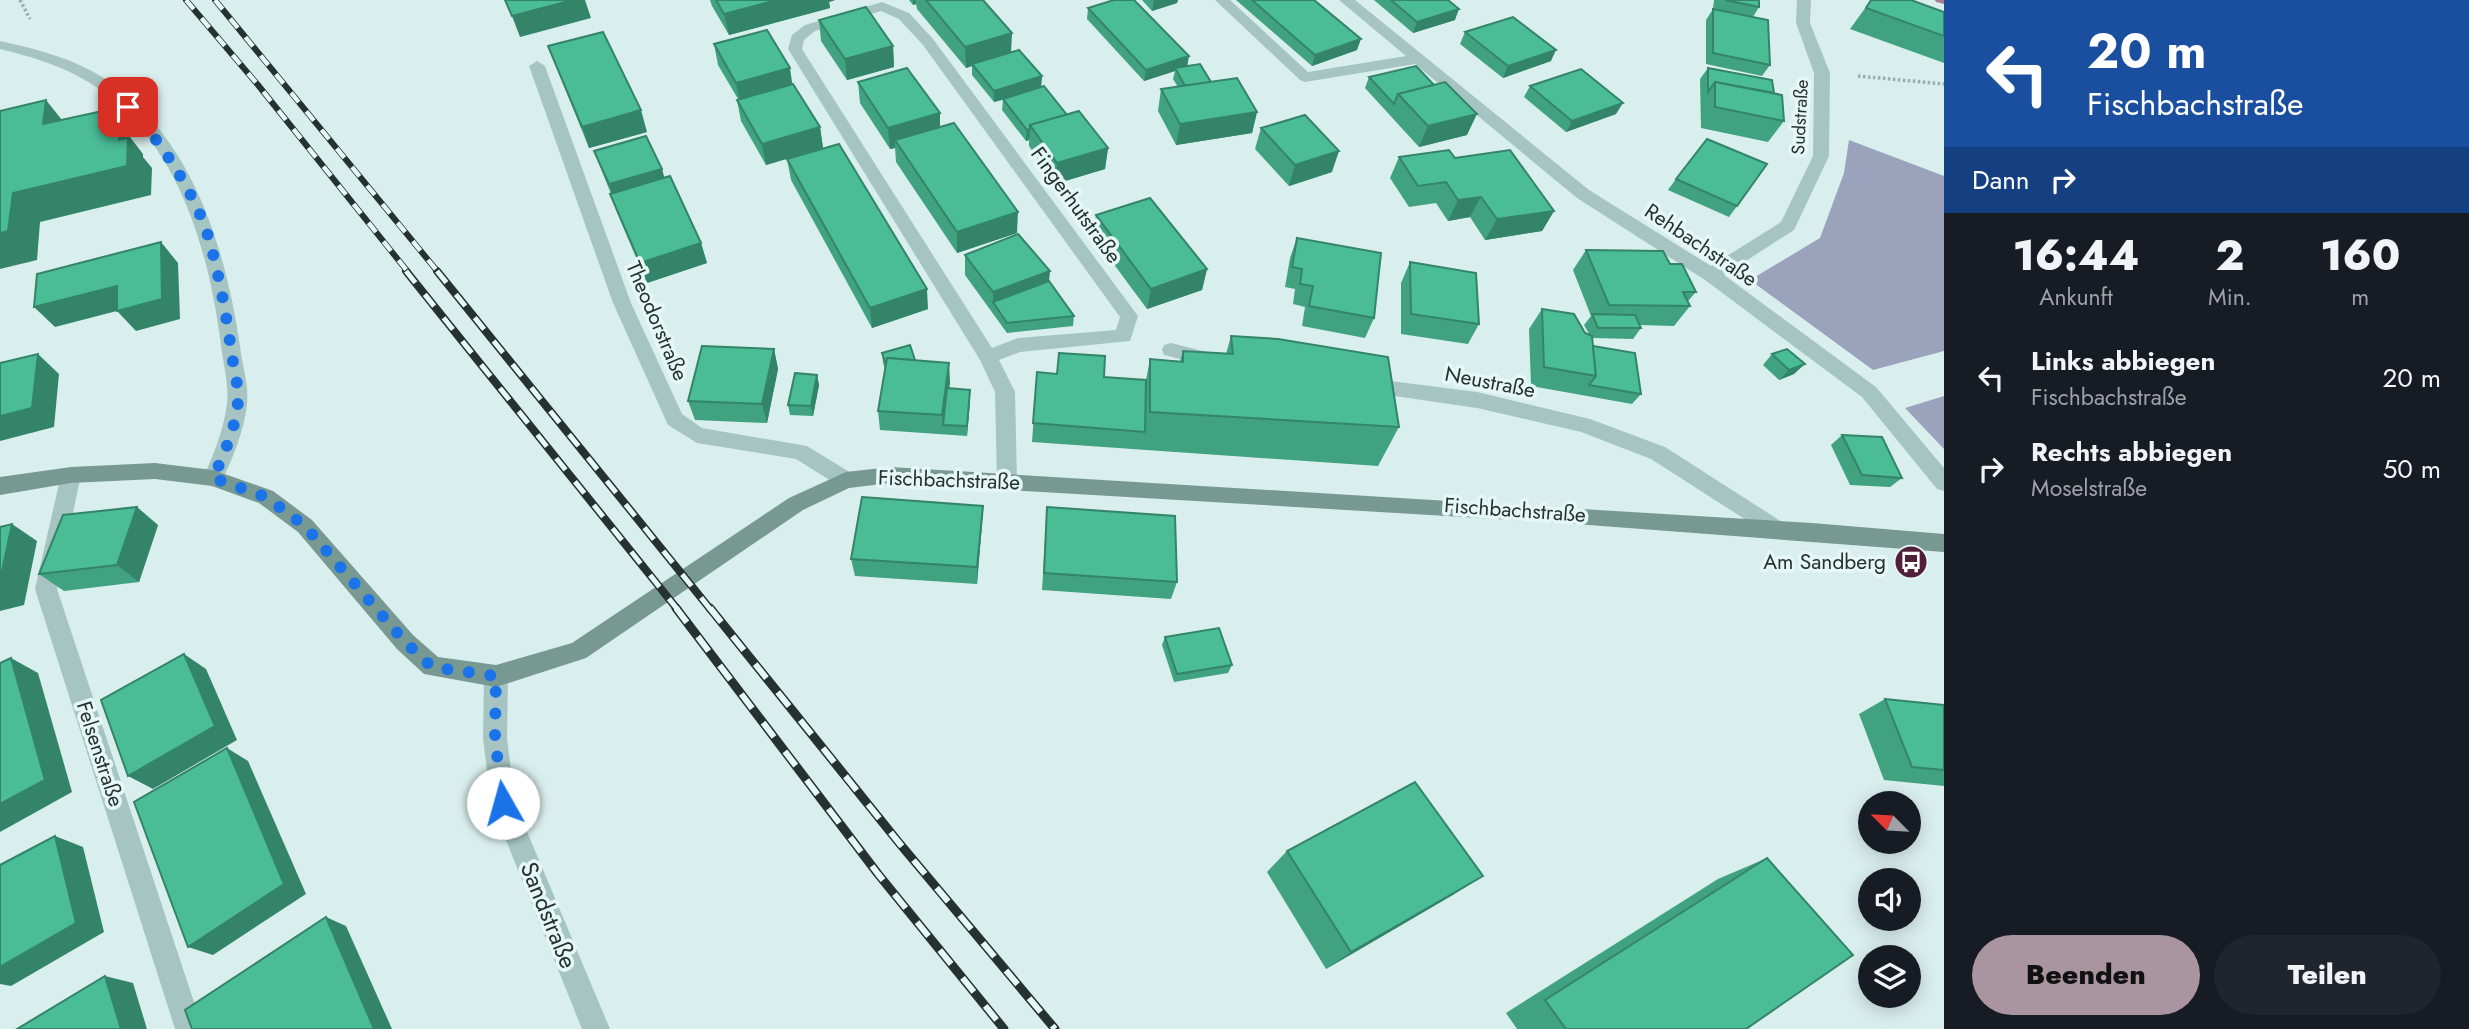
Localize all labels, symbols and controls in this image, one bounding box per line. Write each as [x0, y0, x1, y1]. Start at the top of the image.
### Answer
text: 20 m [2087, 16, 2206, 86]
icon: left [1972, 28, 2063, 119]
pin [98, 77, 158, 137]
street label: Sudstraße [1785, 79, 1815, 155]
text: Fischbachstraße [2087, 81, 2304, 127]
icon: arrive [109, 88, 147, 126]
street label: Fingerhutstraße [1023, 141, 1129, 270]
text: Dann [1972, 161, 2030, 199]
icon: right [2044, 161, 2082, 199]
street label: Rehbachstraße [1639, 196, 1764, 294]
text: 16:44 [2013, 225, 2139, 286]
text: 2 [2216, 225, 2244, 286]
text: 160 [2320, 225, 2400, 286]
street label: Theodorstraße [618, 257, 696, 386]
text: Ankunft [2039, 280, 2113, 314]
text: Min. [2208, 280, 2252, 314]
text: m [2351, 280, 2369, 314]
text: Links abbiegen [2031, 342, 2215, 380]
street label: Neustraße [1442, 359, 1538, 405]
icon: left [1972, 359, 2010, 397]
text: 20 m [2383, 359, 2441, 397]
text: Fischbachstraße [2031, 380, 2187, 414]
text: Rechts abbiegen [2031, 433, 2232, 471]
icon: right [1972, 450, 2010, 488]
text: 50 m [2383, 450, 2441, 488]
street label: Fischbachstraße [877, 463, 1021, 497]
text: Moselstraße [2031, 471, 2147, 505]
street label: Fischbachstraße [1443, 490, 1587, 530]
bus stop icon: Am Sandberg [1892, 543, 1930, 581]
place label: Am Sandberg [1763, 547, 1886, 577]
street label: Felsenstraße [69, 697, 131, 811]
position arrow [466, 766, 540, 840]
north arrow [1858, 791, 1922, 854]
map controls [1858, 791, 1921, 1008]
street label: Sandstraße [512, 856, 586, 974]
button: sound [1858, 868, 1921, 931]
button: Beenden [1972, 935, 2200, 1015]
button: Teilen [2214, 935, 2441, 1015]
button: layers [1858, 945, 1921, 1008]

